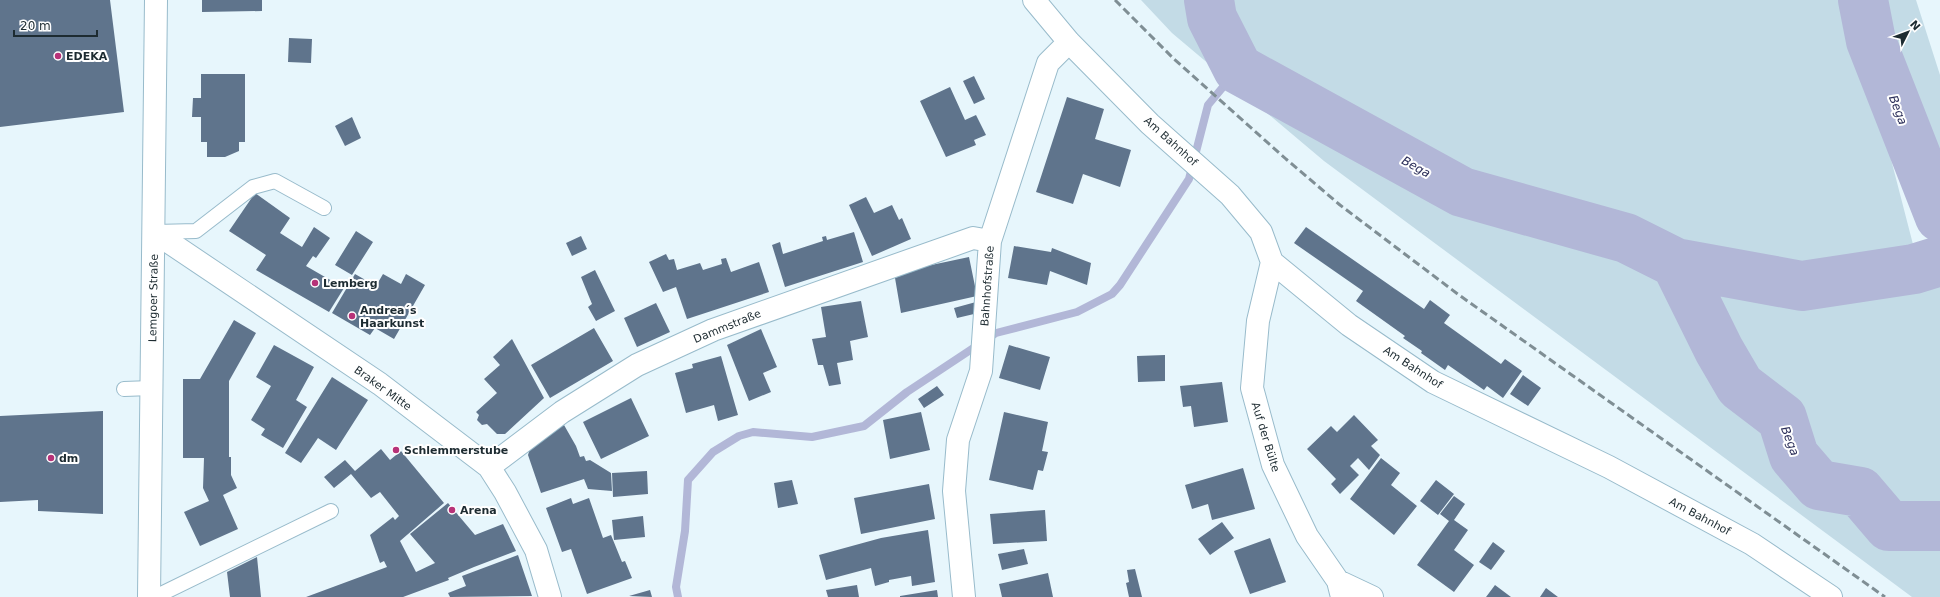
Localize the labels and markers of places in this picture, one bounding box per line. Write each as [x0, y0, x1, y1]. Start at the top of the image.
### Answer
place label: EDEKA [66, 50, 108, 63]
marker: EDEKA [53, 51, 63, 61]
place label: Lemberg [323, 277, 378, 290]
marker: Lemberg [310, 278, 320, 288]
place label: Andrea´s Haarkunst [360, 304, 424, 330]
marker: Andrea´s Haarkunst [347, 311, 357, 321]
place label: Schlemmerstube [404, 444, 508, 457]
marker: Schlemmerstube [391, 445, 401, 455]
place label: dm [59, 452, 78, 465]
marker: dm [46, 453, 56, 463]
place label: Arena [460, 504, 497, 517]
marker: Arena [447, 505, 457, 515]

